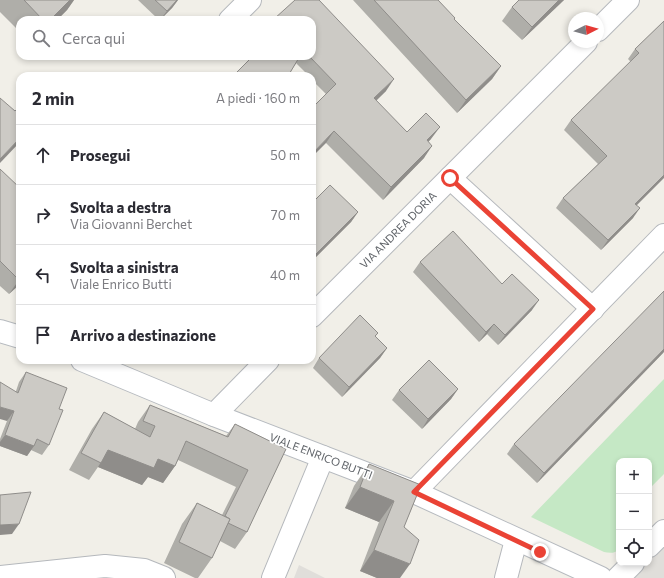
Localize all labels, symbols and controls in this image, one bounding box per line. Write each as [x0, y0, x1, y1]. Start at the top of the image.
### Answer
north arrow [568, 12, 604, 48]
search box [16, 16, 316, 60]
icon: search [30, 27, 52, 49]
text: Cerca qui [62, 29, 125, 47]
text: 2 min [32, 88, 74, 109]
text: A piedi · 160 m [216, 90, 300, 106]
icon: ahead [32, 144, 54, 166]
text: Prosegui [70, 146, 130, 164]
text: 50 m [270, 147, 300, 163]
route start [441, 169, 459, 187]
street label: VIA ANDREA DORIA [357, 188, 439, 271]
text: Svolta a destra [70, 198, 171, 216]
icon: right [32, 204, 54, 226]
text: 70 m [271, 207, 300, 223]
text: Via Giovanni Berchet [70, 216, 192, 232]
text: Svolta a sinistra [70, 258, 179, 276]
icon: left [32, 264, 54, 286]
text: 40 m [270, 267, 300, 283]
text: Viale Enrico Butti [70, 276, 172, 292]
icon: arrive [32, 324, 54, 346]
text: Arrivo a destinazione [70, 326, 216, 344]
street label: VIALE ENRICO BUTTI [268, 430, 375, 481]
map controls [616, 458, 652, 566]
button: + [616, 458, 652, 494]
button: − [616, 494, 652, 530]
button: locate [616, 530, 652, 566]
route end [531, 543, 549, 561]

